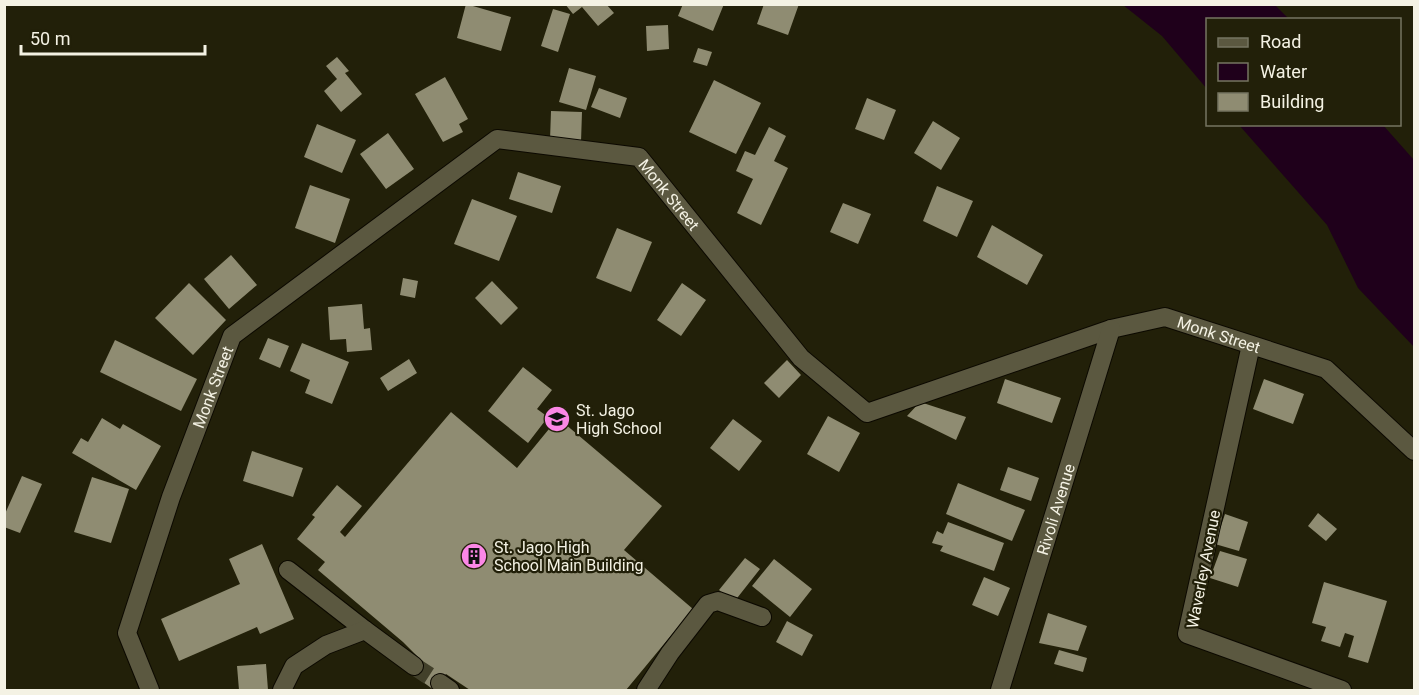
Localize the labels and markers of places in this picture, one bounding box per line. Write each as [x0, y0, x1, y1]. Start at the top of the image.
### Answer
place label: St. Jago High School [576, 401, 662, 438]
school or university icon: St. Jago High School [542, 404, 572, 434]
place label: St. Jago High School Main Building [494, 538, 643, 575]
building icon: St. Jago High School Main Building [459, 541, 489, 571]

